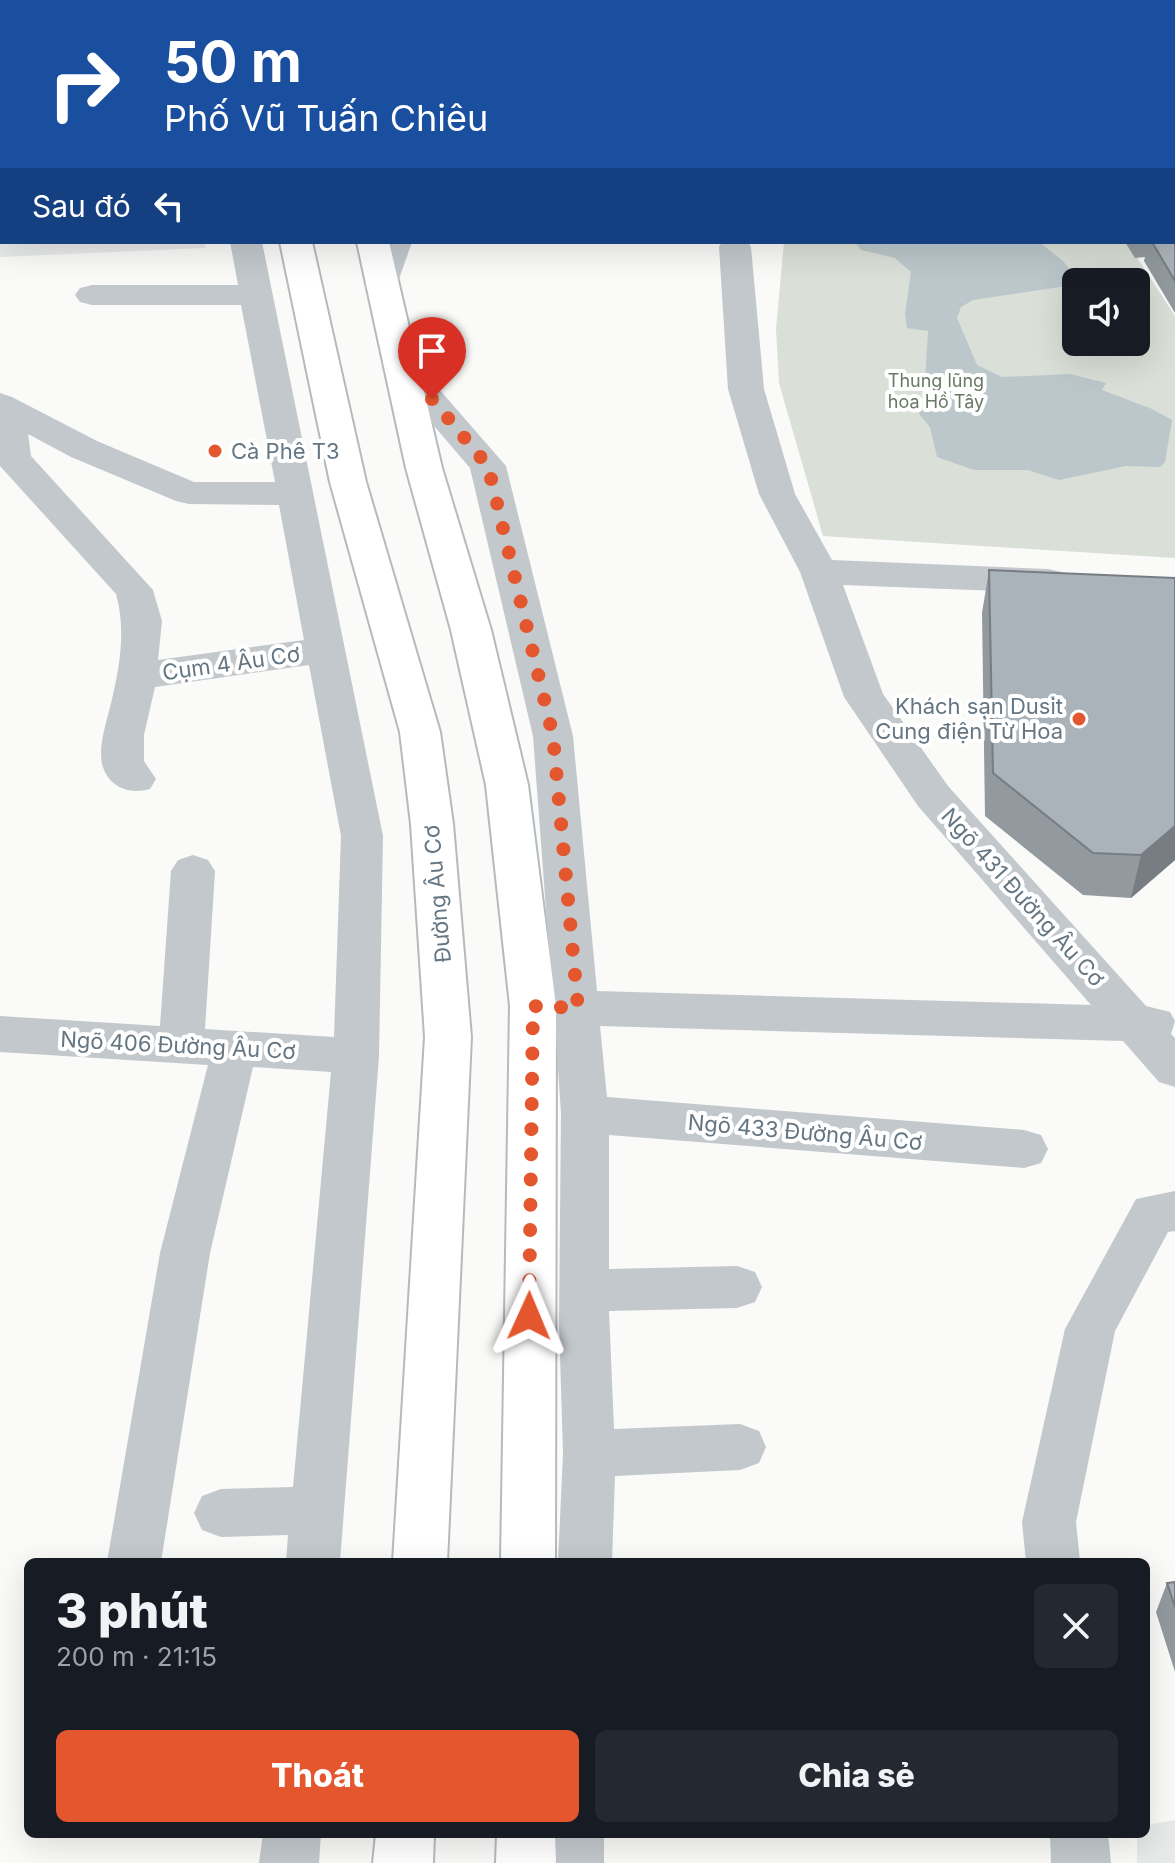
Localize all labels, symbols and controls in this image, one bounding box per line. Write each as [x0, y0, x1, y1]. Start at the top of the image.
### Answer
text: 50 m [164, 28, 302, 96]
icon: right [32, 32, 136, 136]
text: Phố Vũ Tuấn Chiêu [164, 96, 488, 140]
icon: left [147, 184, 191, 228]
text: Sau đó [32, 188, 131, 224]
map controls [1062, 268, 1150, 356]
button: sound [1062, 268, 1150, 356]
pin [398, 317, 466, 399]
icon: arrive [410, 329, 454, 373]
park label: Thung lũng hoa Hồ Tây [888, 370, 984, 412]
place label: Cà Phê T3 [231, 438, 339, 464]
marker: Cà Phê T3 [206, 442, 224, 460]
street label: Cụm 4 Âu Cơ [161, 640, 301, 686]
place label: Khách sạn Dusit Cung điện Từ Hoa [875, 693, 1063, 744]
marker: Khách sạn Dusit Cung điện Từ Hoa [1070, 710, 1088, 728]
street label: Ngõ 431 Đường Âu Cơ [936, 803, 1110, 991]
street label: Đường Âu Cơ [418, 824, 456, 964]
street label: Ngõ 406 Đường Âu Cơ [60, 1026, 296, 1064]
street label: Ngõ 433 Đường Âu Cơ [687, 1109, 923, 1155]
position arrow [487, 1274, 571, 1358]
text: 3 phút [56, 1581, 208, 1640]
button: close [1034, 1584, 1118, 1668]
text: 200 m · 21:15 [56, 1641, 217, 1672]
button: Thoát [56, 1730, 579, 1822]
button: Chia sẻ [595, 1730, 1118, 1822]

